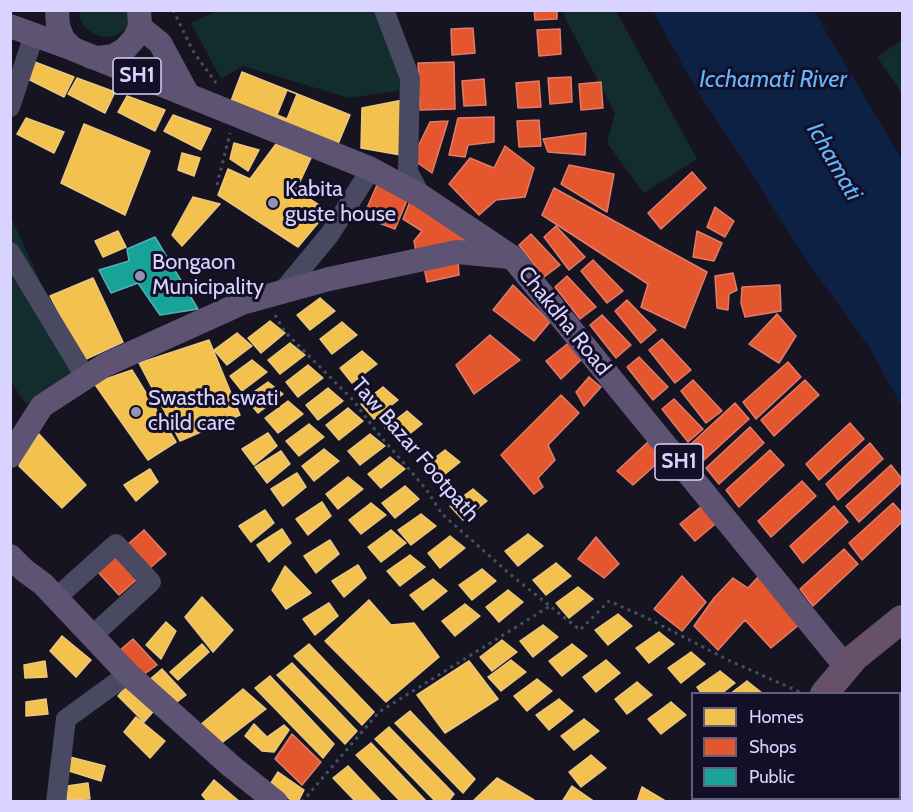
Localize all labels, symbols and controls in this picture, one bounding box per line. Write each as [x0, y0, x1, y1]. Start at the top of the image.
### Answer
road number: SH1 [113, 58, 161, 94]
water label: Icchamati River [699, 66, 847, 94]
water label: Ichamati [800, 118, 868, 206]
place label: Kabita guste house [285, 177, 396, 228]
marker: Kabita guste house [266, 196, 280, 210]
place label: Bongaon Municipality [152, 250, 264, 302]
street label: Chakdha Road [512, 261, 616, 381]
marker: Bongaon Municipality [133, 269, 147, 283]
street label: Taw Bazar Footpath [345, 373, 485, 527]
place label: Swastha swati child care [148, 386, 278, 438]
marker: Swastha swati child care [129, 405, 143, 419]
road number: SH1 [655, 444, 703, 480]
legend [691, 692, 901, 800]
text: Homes [749, 706, 804, 728]
text: Shops [749, 736, 797, 758]
text: Public [749, 766, 795, 788]

